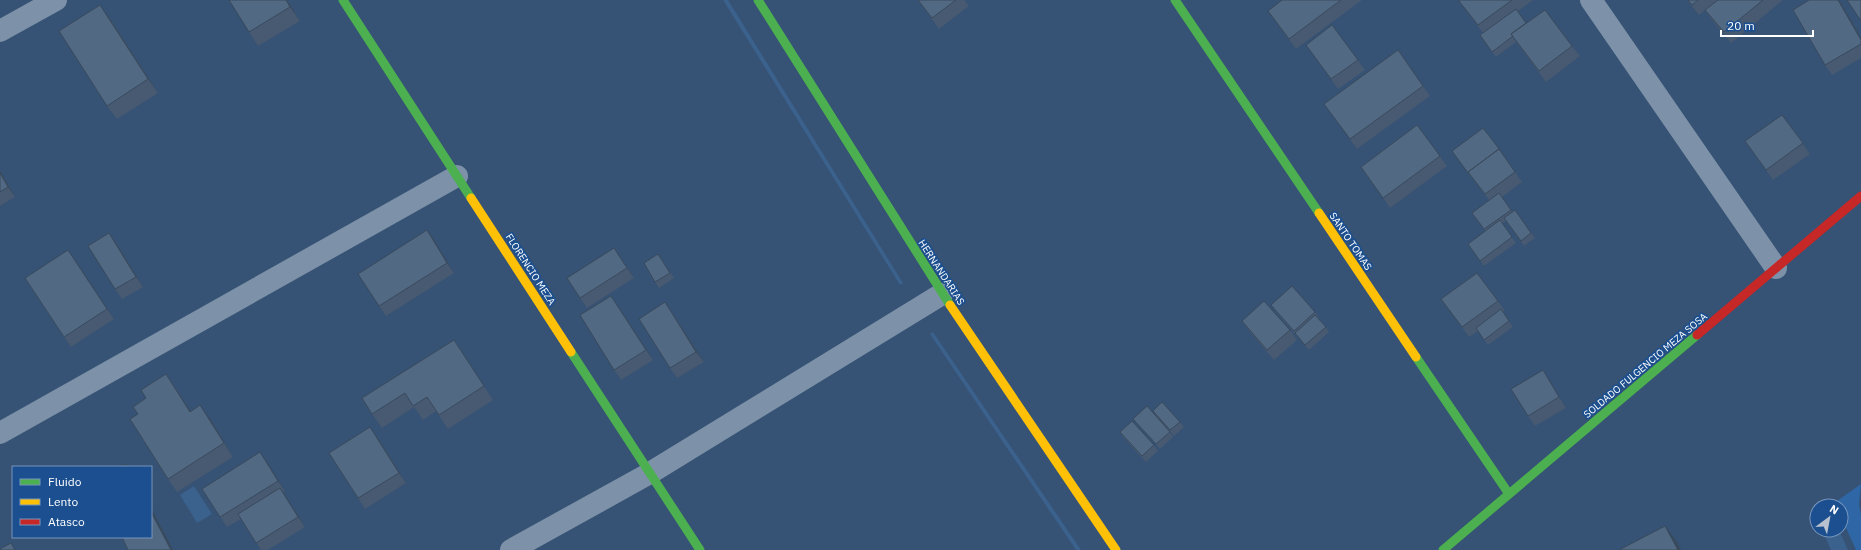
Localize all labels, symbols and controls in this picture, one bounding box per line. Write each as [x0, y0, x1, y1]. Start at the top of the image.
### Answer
scale bar [1721, 12, 1813, 38]
text: 20 m [1727, 18, 1755, 33]
street label: SANTO TOMAS [1326, 210, 1375, 273]
street label: FLORENCIO MEZA [503, 231, 559, 308]
street label: HERNANDARIAS [916, 237, 968, 308]
street label: SOLDADO FULGENCIO MEZA SOSA [1581, 309, 1710, 421]
legend [12, 466, 152, 538]
text: Fluido [48, 474, 82, 489]
text: Lento [48, 494, 78, 509]
north arrow [1809, 498, 1849, 538]
text: N [1827, 501, 1841, 518]
text: Atasco [48, 514, 85, 529]

